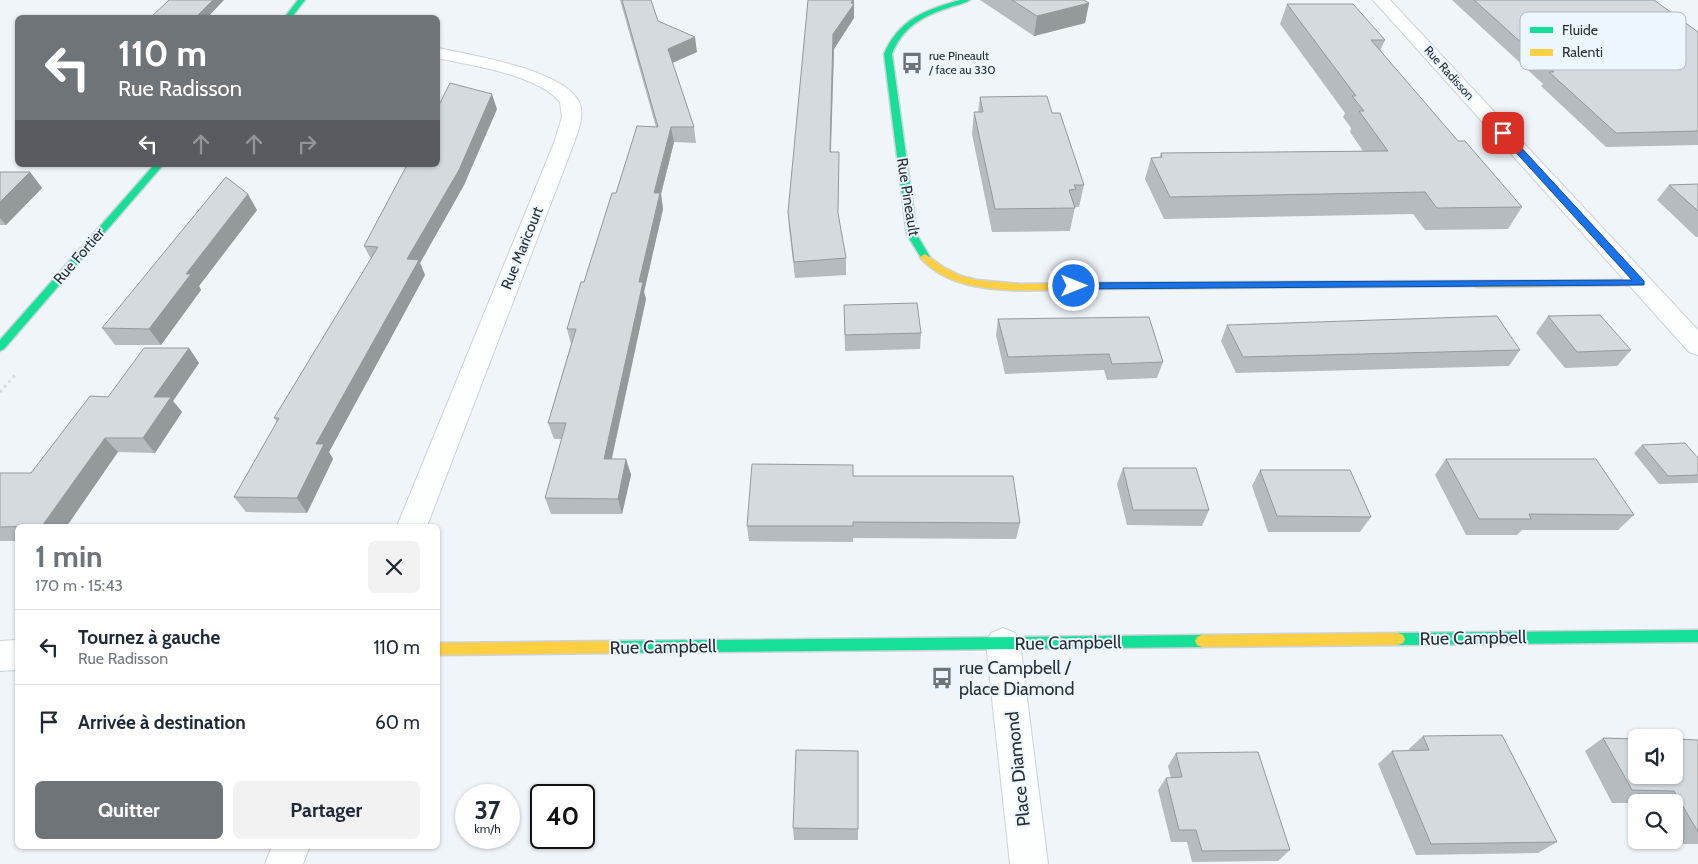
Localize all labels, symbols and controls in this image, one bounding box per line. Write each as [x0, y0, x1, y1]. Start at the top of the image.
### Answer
legend [1520, 12, 1686, 70]
text: Fluide [1562, 21, 1598, 39]
text: 110 m [118, 32, 207, 75]
icon: left [35, 35, 100, 100]
street label: Rue Radisson [1421, 43, 1478, 103]
text: Ralenti [1562, 43, 1603, 61]
place label: rue Pineault / face au 330 [928, 48, 996, 77]
bus stop icon: rue Pineault / face au 330 [899, 50, 925, 76]
text: Rue Radisson [118, 75, 242, 102]
pin [1482, 112, 1524, 154]
icon: arrive [1489, 119, 1517, 147]
icon: left [134, 130, 162, 158]
icon: ahead [187, 130, 215, 158]
icon: ahead [240, 130, 268, 158]
icon: right [293, 130, 321, 158]
street label: Rue Pineault [893, 157, 923, 237]
street label: Rue Maricourt [497, 204, 547, 292]
street label: Rue Fortier [50, 224, 108, 288]
position arrow [1047, 259, 1099, 311]
text: 1 min [35, 538, 103, 575]
button: close [368, 541, 420, 593]
text: 170 m · 15:43 [35, 576, 123, 595]
text: Tournez à gauche [78, 626, 220, 649]
street label: Rue Campbell [1420, 626, 1527, 650]
street label: Rue Campbell [1015, 631, 1122, 655]
icon: left [35, 633, 63, 661]
street label: Rue Campbell [610, 635, 717, 659]
text: 110 m [373, 636, 420, 659]
text: Rue Radisson [78, 649, 168, 668]
place label: rue Campbell / place Diamond [959, 657, 1074, 700]
bus stop icon: rue Campbell / place Diamond [929, 665, 955, 691]
icon: arrive [35, 708, 63, 736]
street label: Place Diamond [1001, 710, 1035, 828]
text: Arrivée à destination [78, 711, 246, 734]
text: 60 m [375, 711, 420, 734]
map controls [1628, 729, 1683, 849]
button: sound [1628, 729, 1683, 784]
button: Quitter [35, 781, 223, 839]
button: Partager [233, 781, 420, 839]
speed limit sign: 40 [530, 784, 595, 849]
button: search [1628, 794, 1683, 849]
text: 37 [474, 795, 501, 825]
text: km/h [474, 821, 501, 836]

